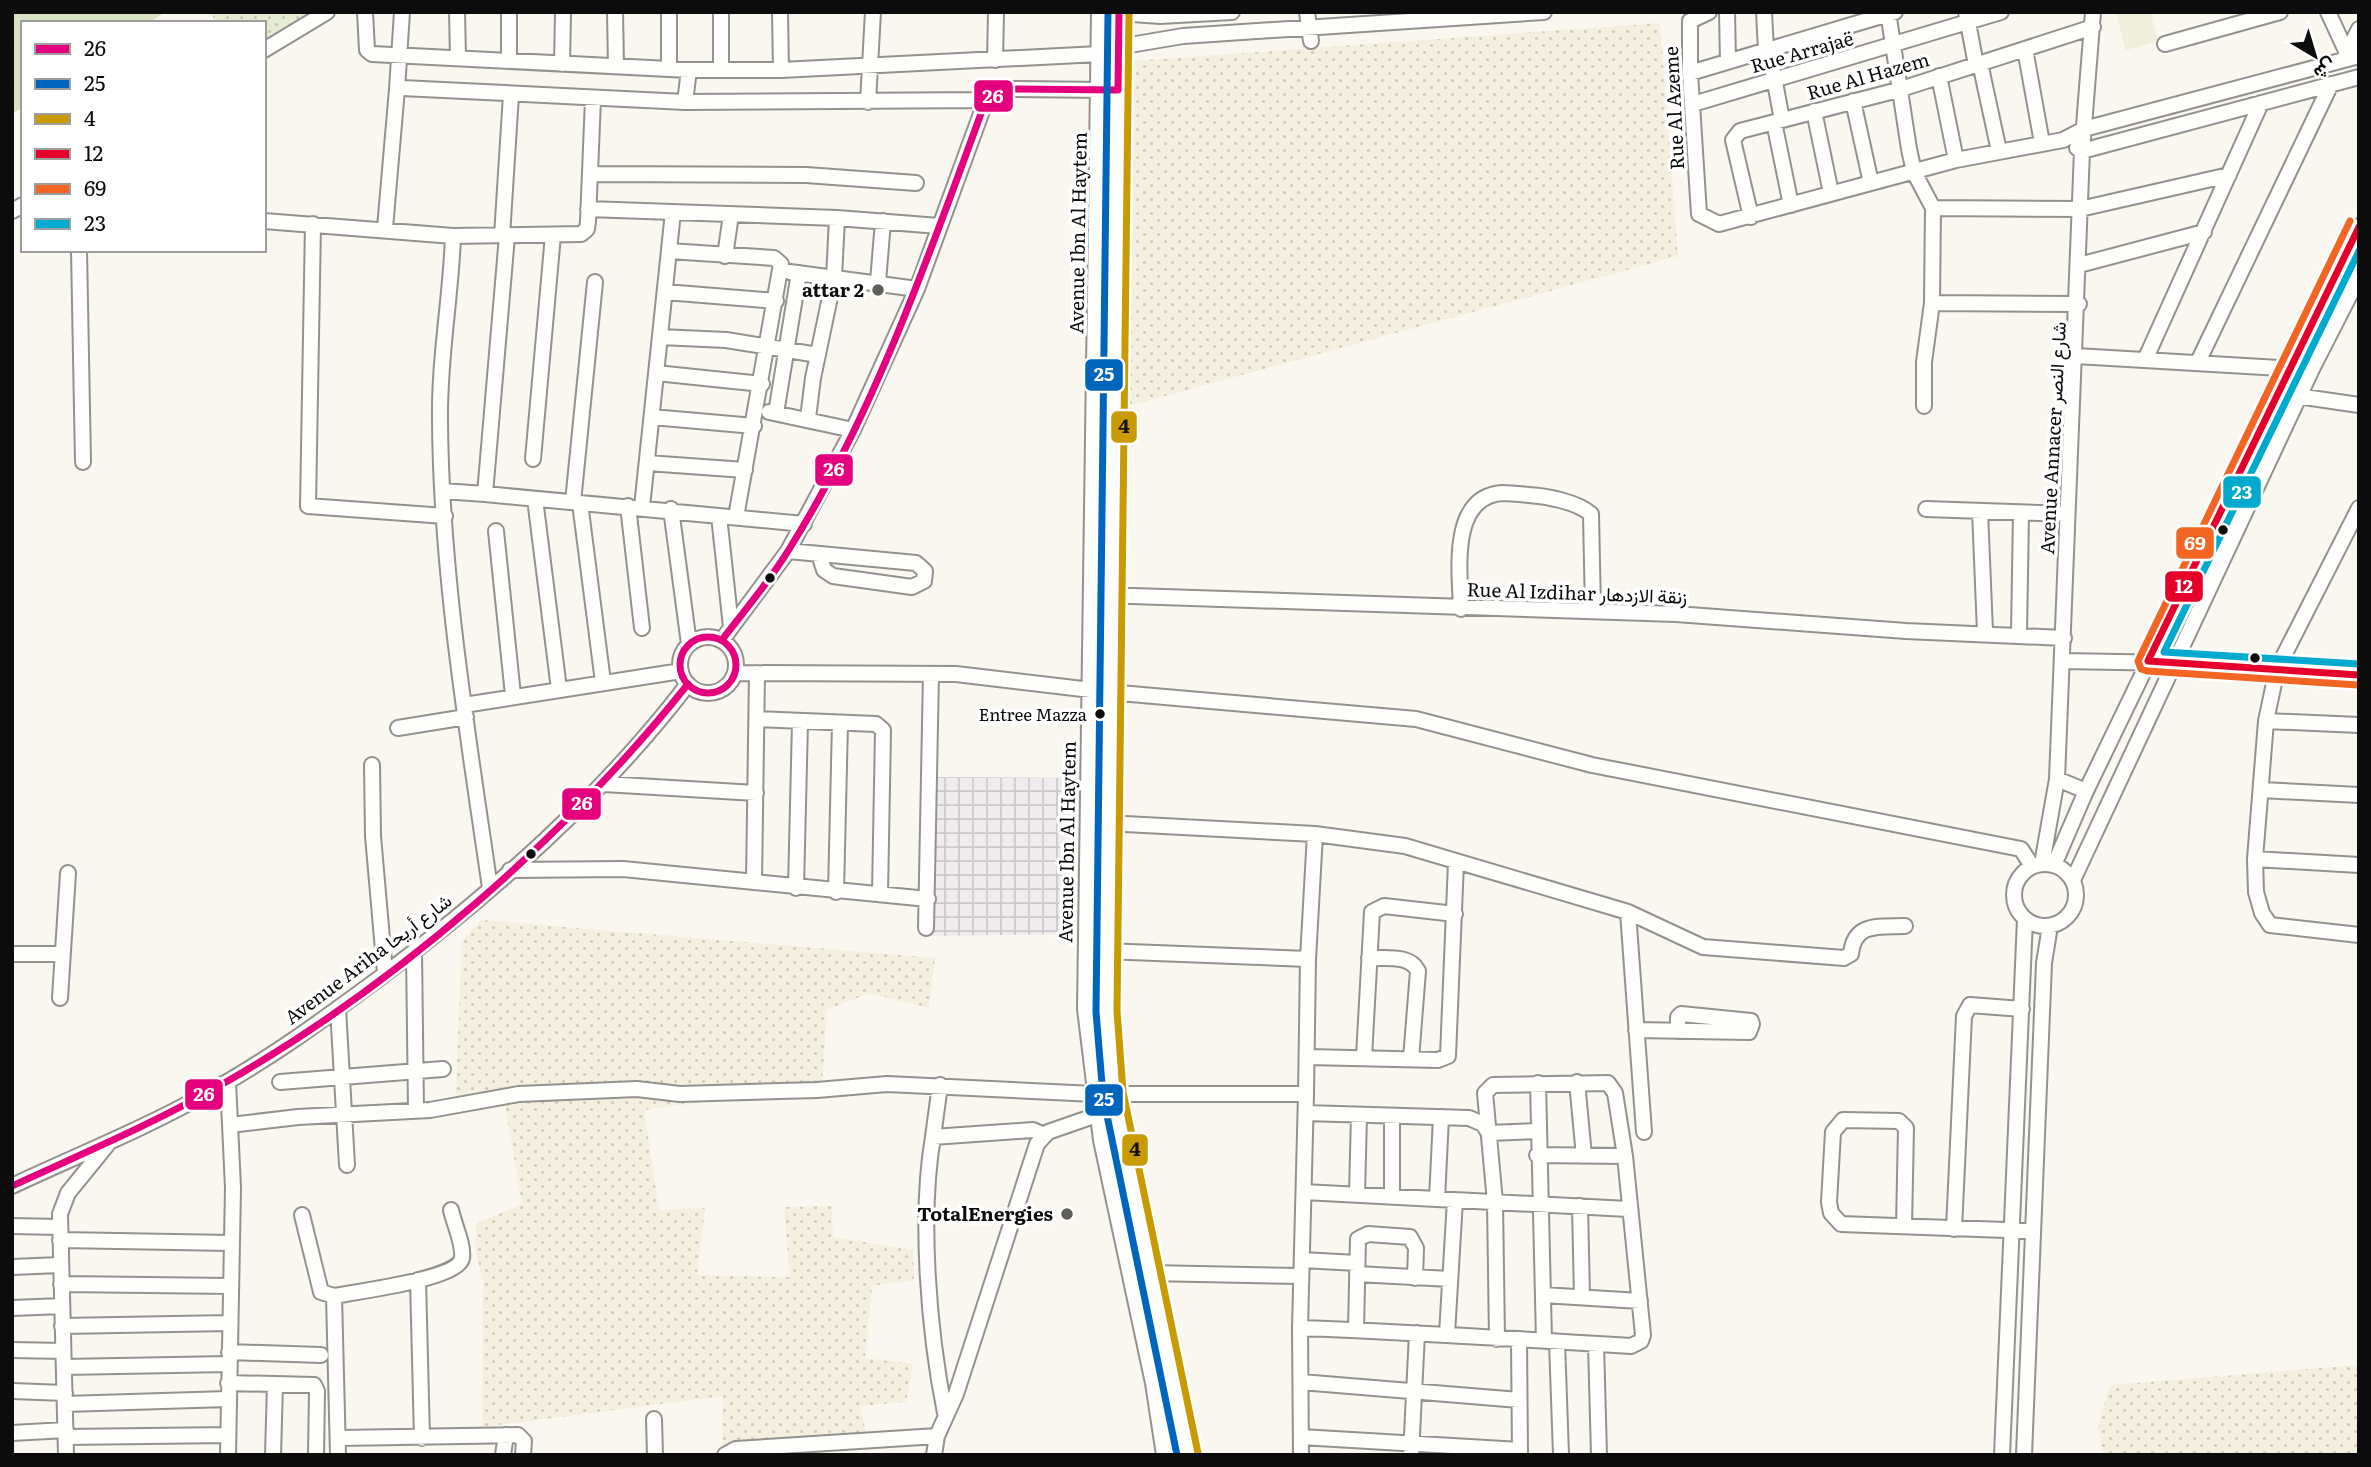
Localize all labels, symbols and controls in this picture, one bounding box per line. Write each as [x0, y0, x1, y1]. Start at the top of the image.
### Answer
legend [21, 21, 266, 252]
north arrow [2280, 21, 2350, 91]
street label: Rue Arrajaë [1747, 23, 1857, 79]
text: 26 [84, 31, 106, 62]
street label: Rue Al Hazem [1803, 44, 1932, 106]
street label: Rue Al Azeme [1656, 45, 1690, 171]
text: ش [2308, 52, 2344, 88]
text: 25 [84, 66, 105, 97]
line badge: 26 [973, 79, 1014, 113]
text: 26 [982, 81, 1004, 109]
text: 4 [84, 101, 96, 132]
street label: Avenue Ibn Al Haytem [1061, 132, 1093, 334]
text: 12 [84, 136, 103, 167]
text: 69 [84, 171, 106, 202]
text: 23 [84, 206, 106, 237]
place label: attar 2 [802, 275, 864, 303]
marker: attar 2 [870, 282, 886, 298]
street label: Avenue Annacer شارع النصر [2032, 321, 2072, 555]
line badge: 25 [1084, 358, 1124, 392]
text: 25 [1094, 359, 1114, 387]
line badge: 4 [1110, 410, 1138, 444]
text: 4 [1118, 411, 1130, 439]
line badge: 26 [814, 453, 854, 487]
text: 26 [823, 454, 845, 482]
line badge: 23 [2222, 475, 2262, 509]
text: 23 [2232, 477, 2252, 505]
unlabelled marker [2216, 523, 2230, 537]
line badge: 69 [2175, 526, 2215, 560]
text: 69 [2184, 528, 2206, 556]
line badge: 12 [2164, 570, 2204, 603]
unlabelled marker [763, 571, 777, 585]
text: 12 [2175, 571, 2193, 599]
street label: Rue Al Izdihar زنقة الازدهار [1466, 574, 1688, 610]
unlabelled marker [2248, 651, 2262, 665]
place label: Entree Mazza [978, 701, 1088, 726]
marker: Entree Mazza [1093, 707, 1107, 721]
street label: Avenue Ibn Al Haytem [1050, 741, 1082, 943]
line badge: 26 [561, 787, 602, 821]
text: 26 [571, 788, 593, 816]
unlabelled marker [524, 847, 538, 861]
street label: Avenue Ariha شارع أريحا [278, 886, 457, 1030]
line badge: 26 [184, 1078, 224, 1111]
text: 26 [193, 1079, 215, 1107]
line badge: 25 [1084, 1083, 1124, 1117]
text: 25 [1094, 1084, 1114, 1112]
line badge: 4 [1121, 1133, 1149, 1167]
text: 4 [1129, 1134, 1141, 1162]
place label: TotalEnergies [917, 1199, 1053, 1227]
marker: TotalEnergies [1059, 1206, 1075, 1222]

